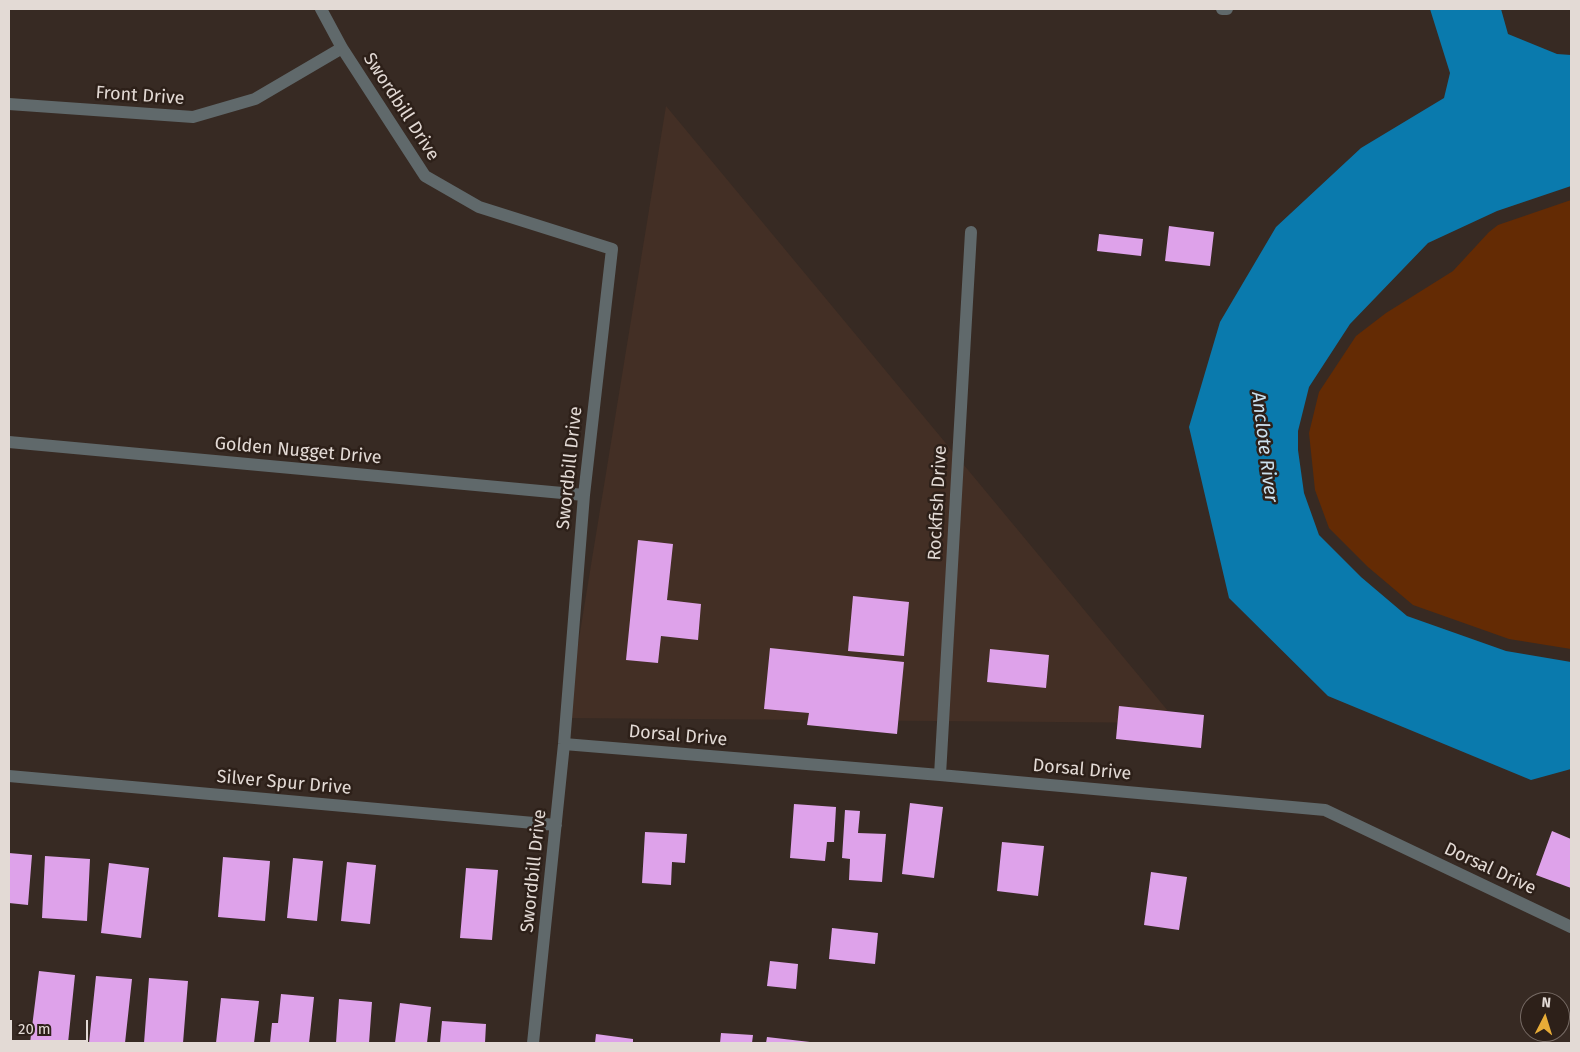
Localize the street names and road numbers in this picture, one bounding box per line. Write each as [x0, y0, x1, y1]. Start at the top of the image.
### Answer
street label: Swordbill Drive [358, 49, 444, 165]
street label: Front Drive [95, 82, 185, 110]
street label: Swordbill Drive [553, 405, 587, 531]
street label: Golden Nugget Drive [214, 433, 382, 469]
street label: Rockfish Drive [924, 445, 952, 561]
street label: Dorsal Drive [628, 721, 728, 751]
street label: Dorsal Drive [1032, 755, 1132, 785]
street label: Silver Spur Drive [216, 766, 352, 800]
street label: Swordbill Drive [517, 808, 551, 934]
street label: Dorsal Drive [1441, 838, 1539, 900]

